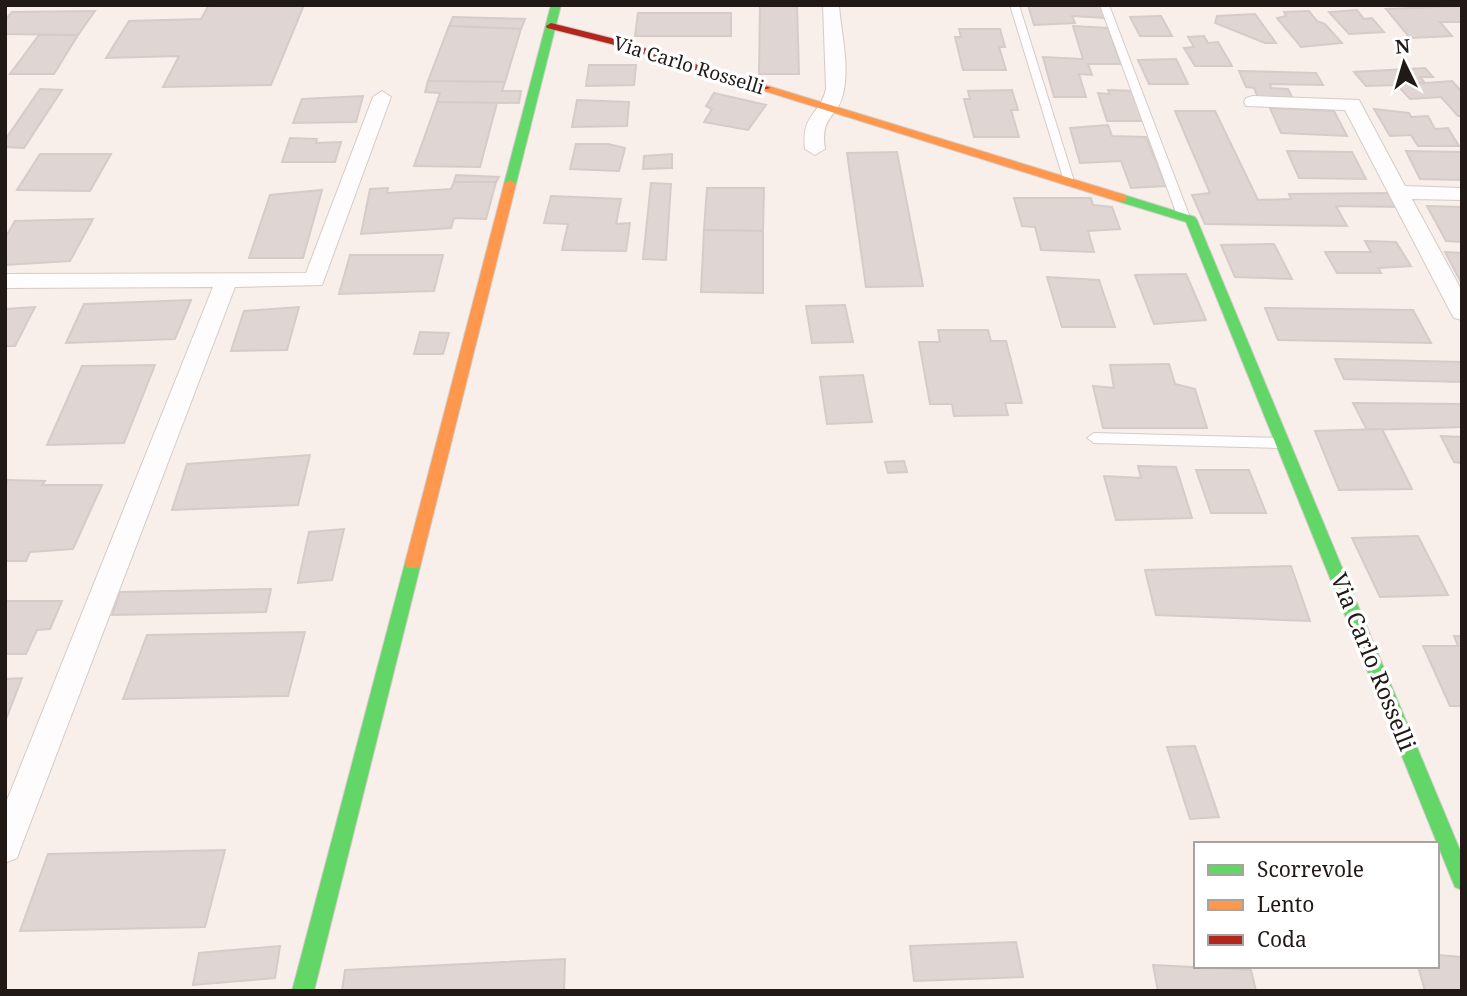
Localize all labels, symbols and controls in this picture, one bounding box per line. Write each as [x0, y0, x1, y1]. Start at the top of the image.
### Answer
north arrow [1369, 28, 1439, 98]
street label: Via Carlo Rosselli [610, 30, 768, 100]
text: N [1394, 32, 1411, 60]
street label: Via Carlo Rosselli [1324, 568, 1424, 756]
legend [1194, 842, 1439, 968]
text: Scorrevole [1257, 855, 1364, 883]
text: Lento [1257, 890, 1314, 918]
text: Coda [1257, 925, 1307, 953]

